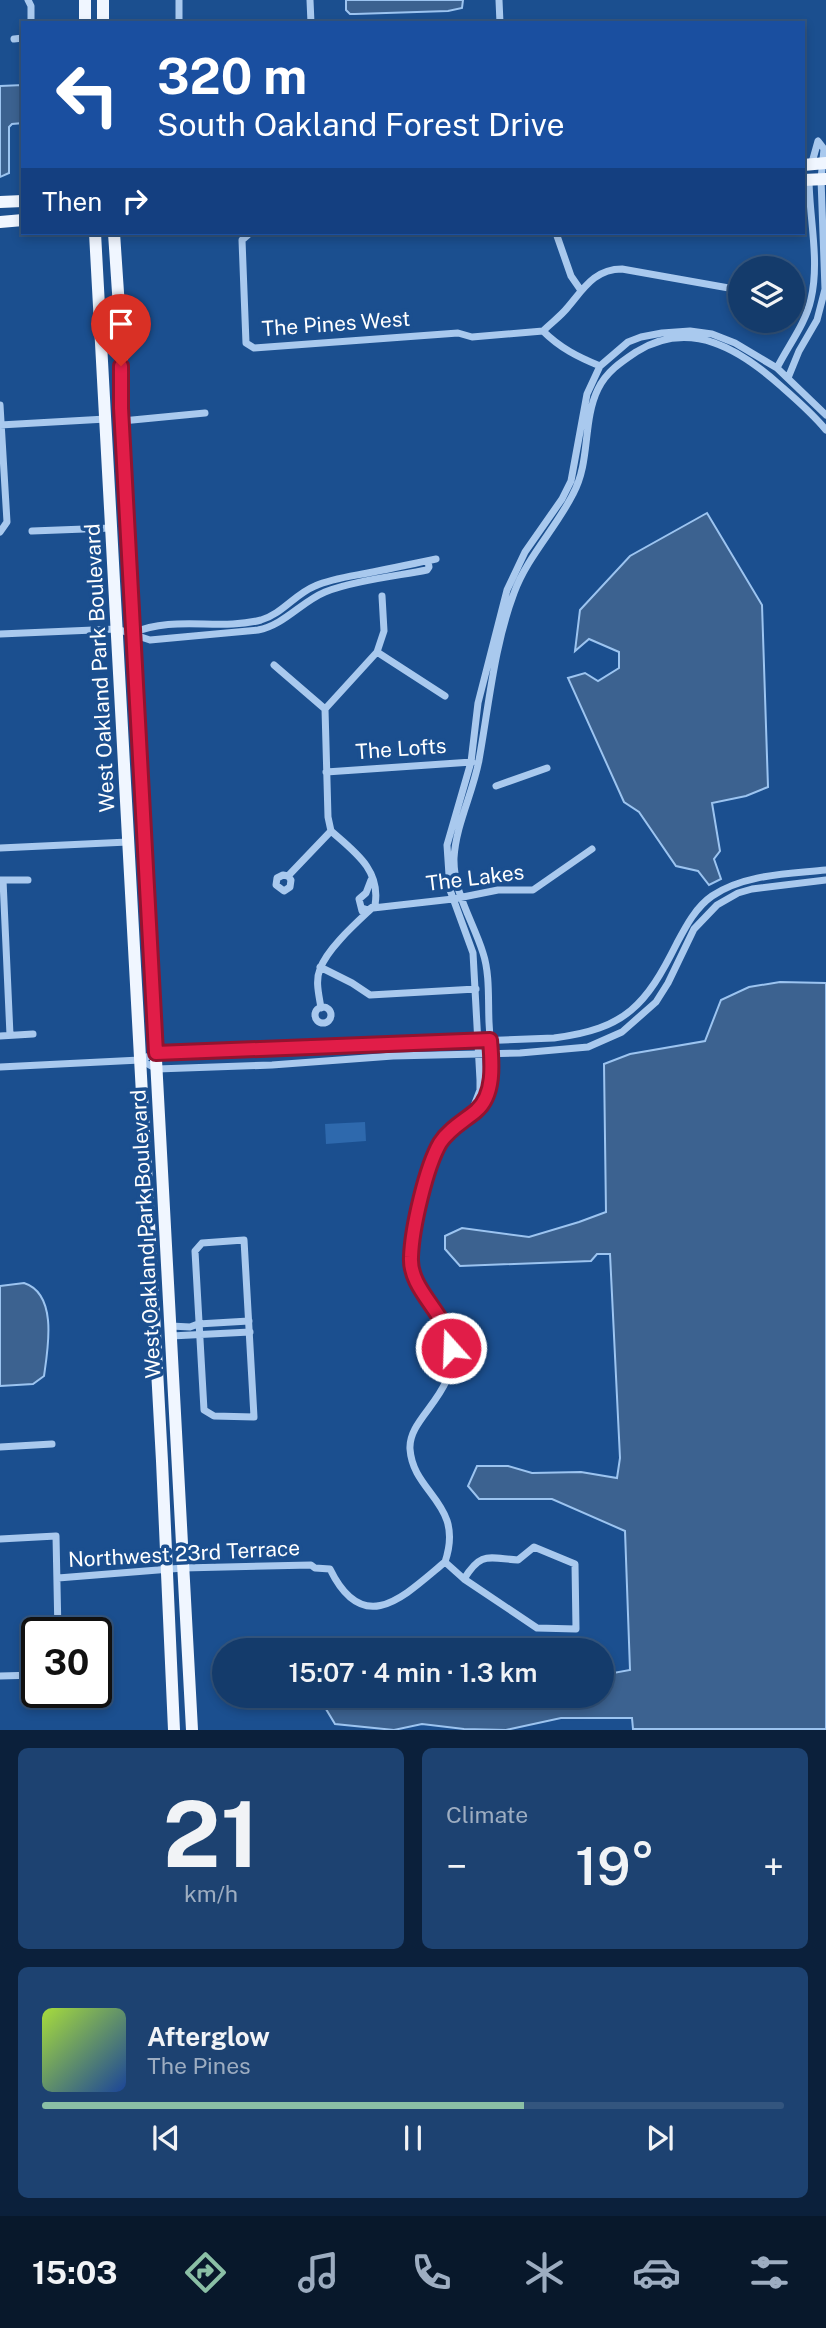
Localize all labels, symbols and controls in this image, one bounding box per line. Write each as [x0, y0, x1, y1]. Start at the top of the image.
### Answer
text: 320 m [157, 47, 307, 105]
icon: left [42, 49, 133, 140]
text: South Oakland Forest Drive [157, 106, 565, 143]
icon: right [116, 182, 154, 220]
text: Then [42, 186, 102, 217]
map controls [728, 256, 805, 333]
button: layers [728, 256, 805, 333]
pin [91, 294, 151, 366]
icon: arrive [102, 305, 140, 343]
street label: The Pines West [261, 306, 411, 341]
street label: West Oakland Park Boulevard [79, 523, 120, 813]
street label: The Lofts [355, 733, 447, 764]
street label: The Lakes [424, 859, 525, 896]
street label: West Oakland Park Boulevard [125, 1089, 166, 1379]
position arrow [414, 1311, 488, 1385]
street label: Northwest 23rd Terrace [67, 1535, 301, 1572]
speed limit sign: 30 [21, 1617, 112, 1708]
text: 15:07 · 4 min · 1.3 km [288, 1657, 538, 1688]
text: 21 [163, 1781, 259, 1887]
text: Climate [446, 1801, 528, 1828]
text: 19° [575, 1836, 655, 1897]
text: − [446, 1844, 467, 1889]
text: + [763, 1844, 784, 1889]
text: km/h [184, 1880, 238, 1907]
text: Afterglow [147, 2021, 270, 2052]
text: The Pines [147, 2052, 251, 2079]
icon: previous [147, 2119, 185, 2157]
icon: pause [394, 2119, 432, 2157]
icon: next [641, 2119, 679, 2157]
icon: directions [181, 2248, 230, 2297]
icon: music [294, 2248, 343, 2297]
icon: phone [407, 2248, 456, 2297]
icon: climate [520, 2248, 569, 2297]
icon: car [632, 2248, 681, 2297]
icon: filters [745, 2248, 794, 2297]
text: 15:03 [32, 2254, 118, 2291]

